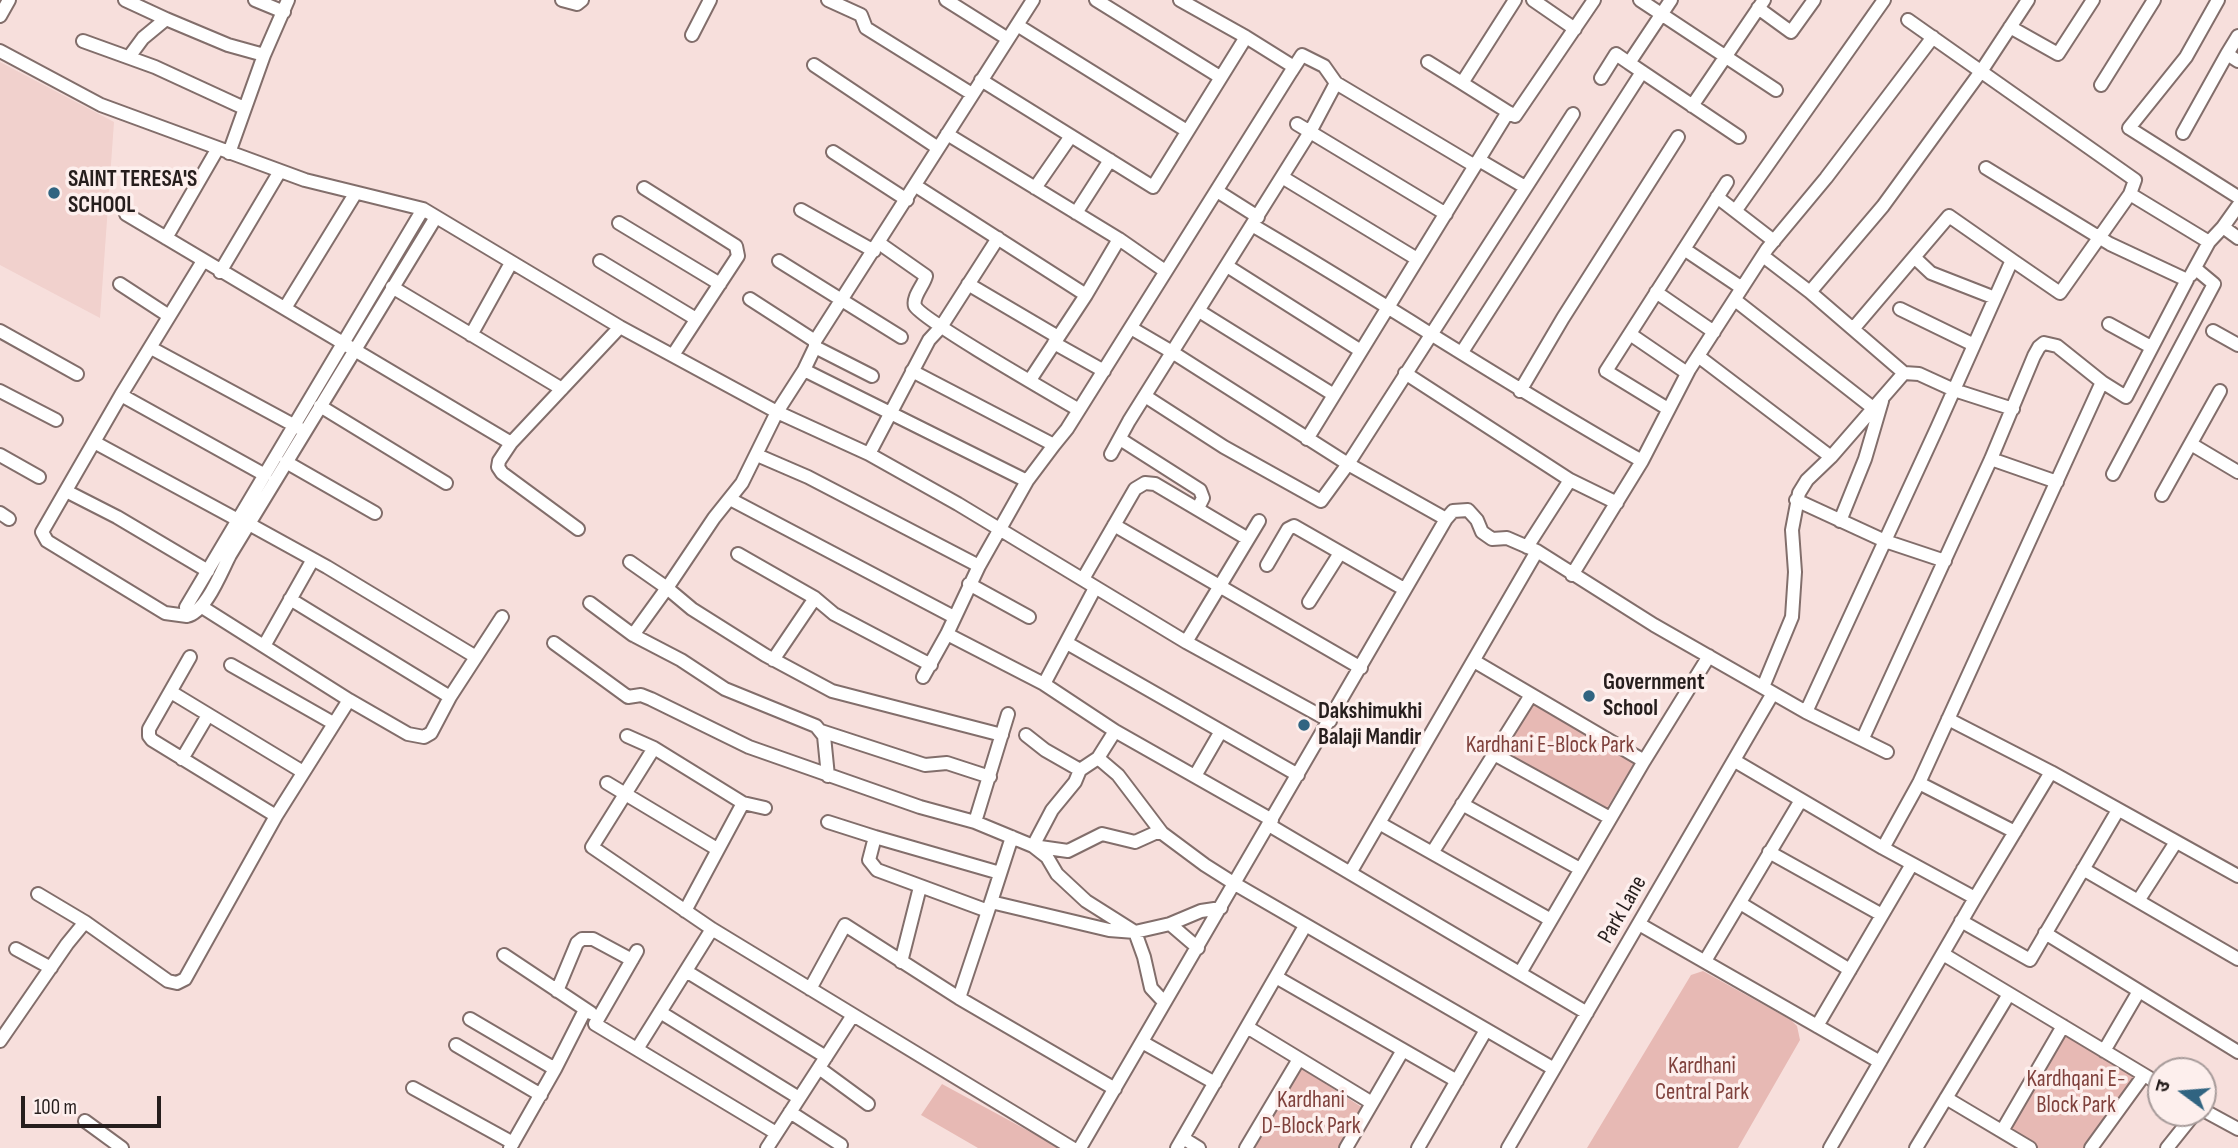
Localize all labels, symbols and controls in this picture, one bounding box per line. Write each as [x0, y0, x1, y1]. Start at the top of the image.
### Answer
place label: SAINT TERESA'S SCHOOL [68, 166, 197, 220]
marker: SAINT TERESA'S SCHOOL [46, 185, 62, 201]
place label: Government School [1603, 669, 1705, 723]
marker: Government School [1581, 688, 1597, 704]
place label: Dakshimukhi Balaji Mandir [1318, 698, 1422, 752]
marker: Dakshimukhi Balaji Mandir [1296, 717, 1312, 733]
park label: Kardhani E-Block Park [1466, 732, 1634, 760]
street label: Park Lane [1593, 871, 1653, 949]
park label: Kardhani Central Park [1655, 1053, 1749, 1107]
north arrow [2147, 1057, 2217, 1127]
park label: Kardhqani E- Block Park [2027, 1066, 2125, 1120]
text: उ [2151, 1078, 2176, 1095]
scale bar [24, 1082, 164, 1126]
park label: Kardhani D-Block Park [1261, 1087, 1361, 1141]
text: 100 m [34, 1095, 77, 1120]

